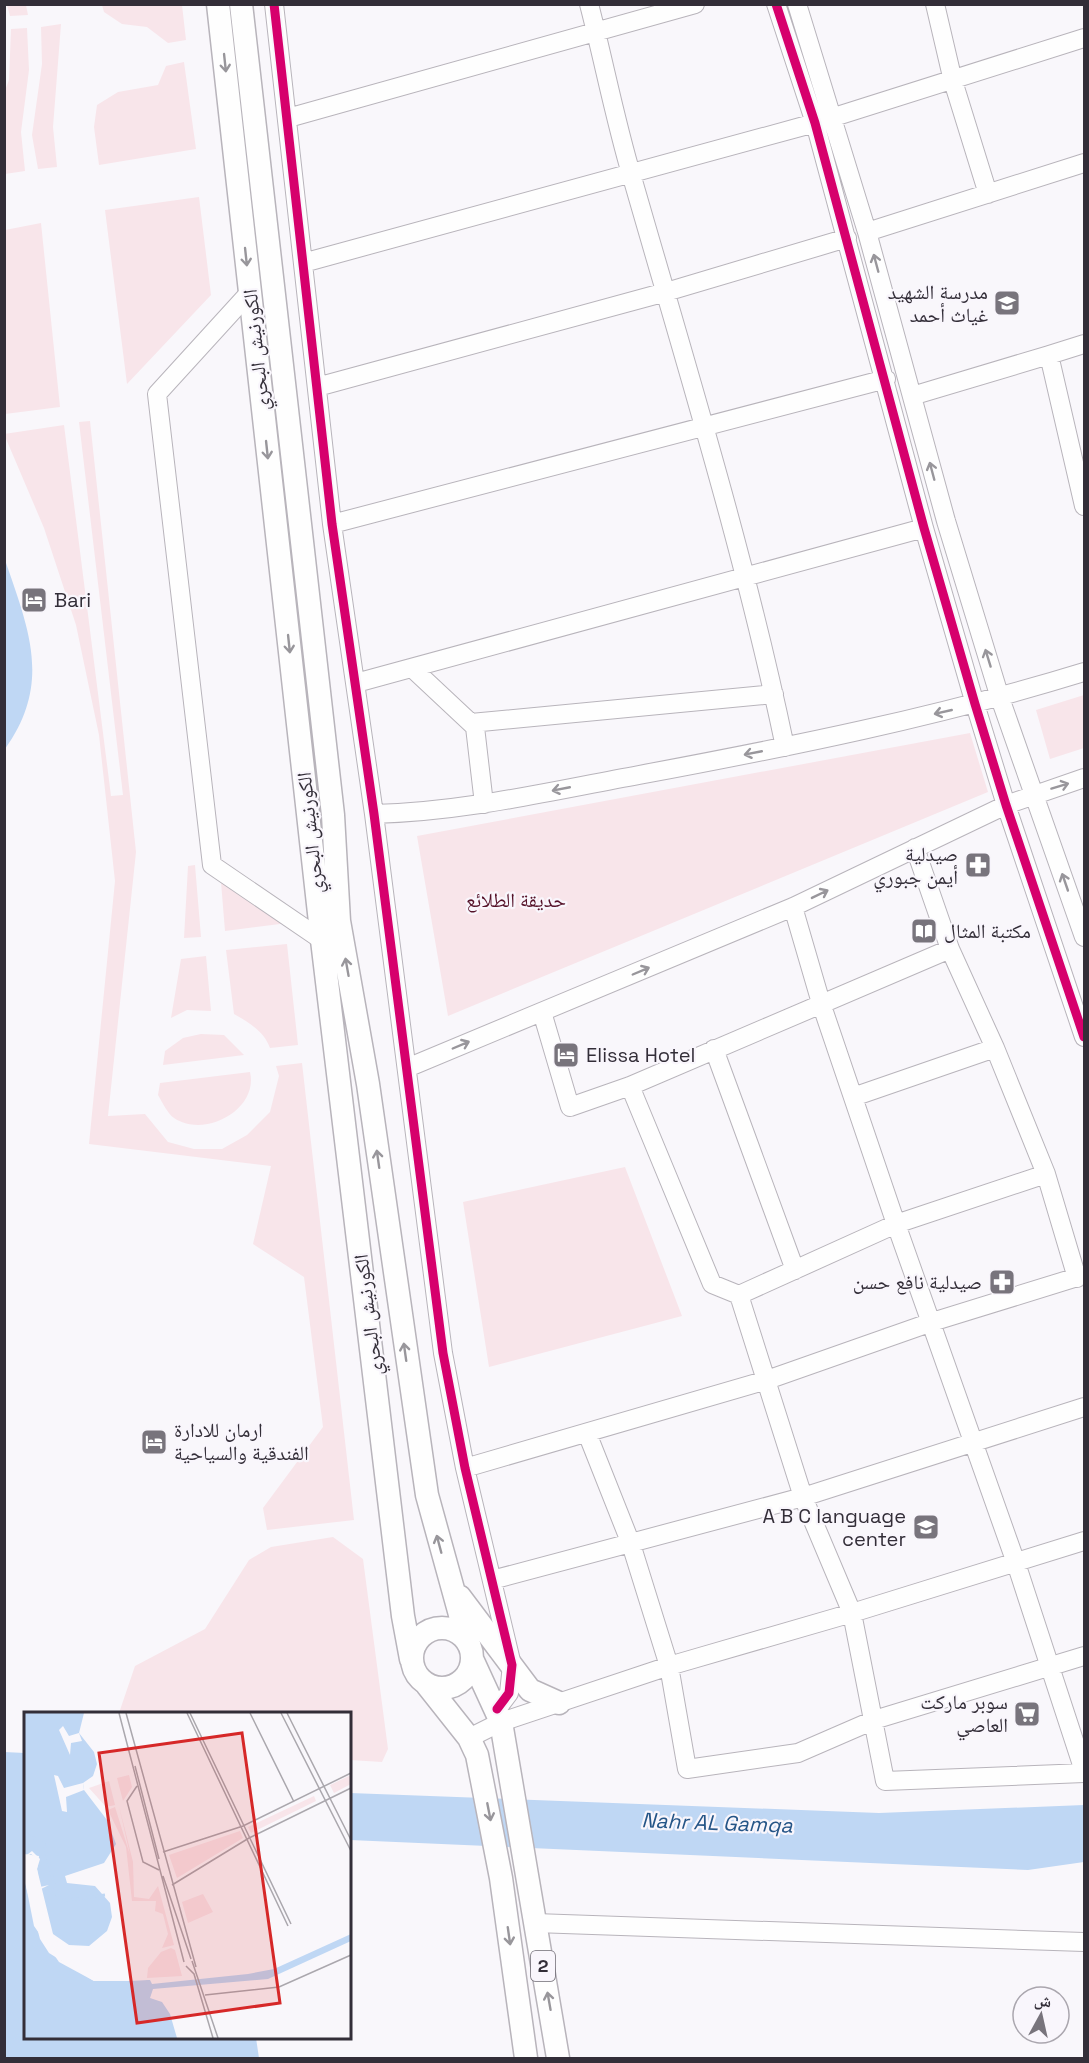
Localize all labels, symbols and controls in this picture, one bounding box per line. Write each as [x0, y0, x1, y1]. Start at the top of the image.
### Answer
one-way arrow [219, 52, 230, 72]
one-way arrow [240, 246, 251, 266]
one-way arrow [869, 253, 881, 272]
place label: مدرسة الشهيد غياث أحمد [888, 279, 988, 328]
street label: الكورنيش البحري [237, 288, 278, 412]
school or university icon: مدرسة الشهيد غياث أحمد [992, 288, 1022, 318]
one-way arrow [262, 440, 273, 460]
one-way arrow [926, 462, 938, 481]
hotel icon: Bari [19, 585, 49, 615]
place label: Bari [54, 587, 91, 613]
one-way arrow [284, 634, 295, 654]
one-way arrow [982, 649, 993, 668]
one-way arrow [934, 706, 953, 718]
one-way arrow [743, 748, 763, 759]
street label: الكورنيش البحري [291, 771, 332, 895]
one-way arrow [1050, 779, 1069, 790]
one-way arrow [552, 784, 571, 795]
place label: صيدلية أيمن جبوري [873, 841, 958, 893]
pharmacy icon: صيدلية أيمن جبوري [963, 850, 993, 880]
one-way arrow [1059, 873, 1070, 892]
park label: حديقة الطلائع [466, 887, 566, 913]
one-way arrow [811, 888, 829, 900]
library icon: مكتبة المثال [909, 916, 939, 946]
place label: مكتبة المثال [944, 918, 1031, 944]
one-way arrow [341, 957, 352, 977]
one-way arrow [631, 965, 650, 976]
one-way arrow [451, 1039, 470, 1050]
hotel icon: Elissa Hotel [551, 1040, 581, 1070]
place label: Elissa Hotel [586, 1042, 695, 1068]
one-way arrow [373, 1150, 384, 1169]
street label: الكورنيش البحري [348, 1252, 391, 1377]
pharmacy icon: صيدلية نافع حسن [987, 1267, 1017, 1297]
place label: صيدلية نافع حسن [853, 1269, 982, 1295]
one-way arrow [399, 1343, 410, 1363]
place label: ارمان للادارة الفندقية والسياحية [174, 1417, 309, 1466]
hotel icon: ارمان للادارة الفندقية والسياحية [139, 1427, 169, 1457]
place label: A B C language center [763, 1503, 906, 1552]
school or university icon: A B C language center [911, 1512, 941, 1542]
one-way arrow [433, 1535, 445, 1554]
place label: سوبر ماركت العاصي [920, 1689, 1008, 1741]
supermarket icon: سوبر ماركت العاصي [1012, 1699, 1042, 1729]
inset map [24, 1712, 351, 2039]
one-way arrow [483, 1802, 495, 1821]
water label: Nahr AL Gamqa [641, 1806, 794, 1839]
one-way arrow [504, 1926, 515, 1945]
road number: 2 [531, 1951, 555, 1981]
north arrow [1011, 1985, 1071, 2045]
text: ش [1033, 1989, 1053, 2012]
one-way arrow [543, 1991, 554, 2011]

